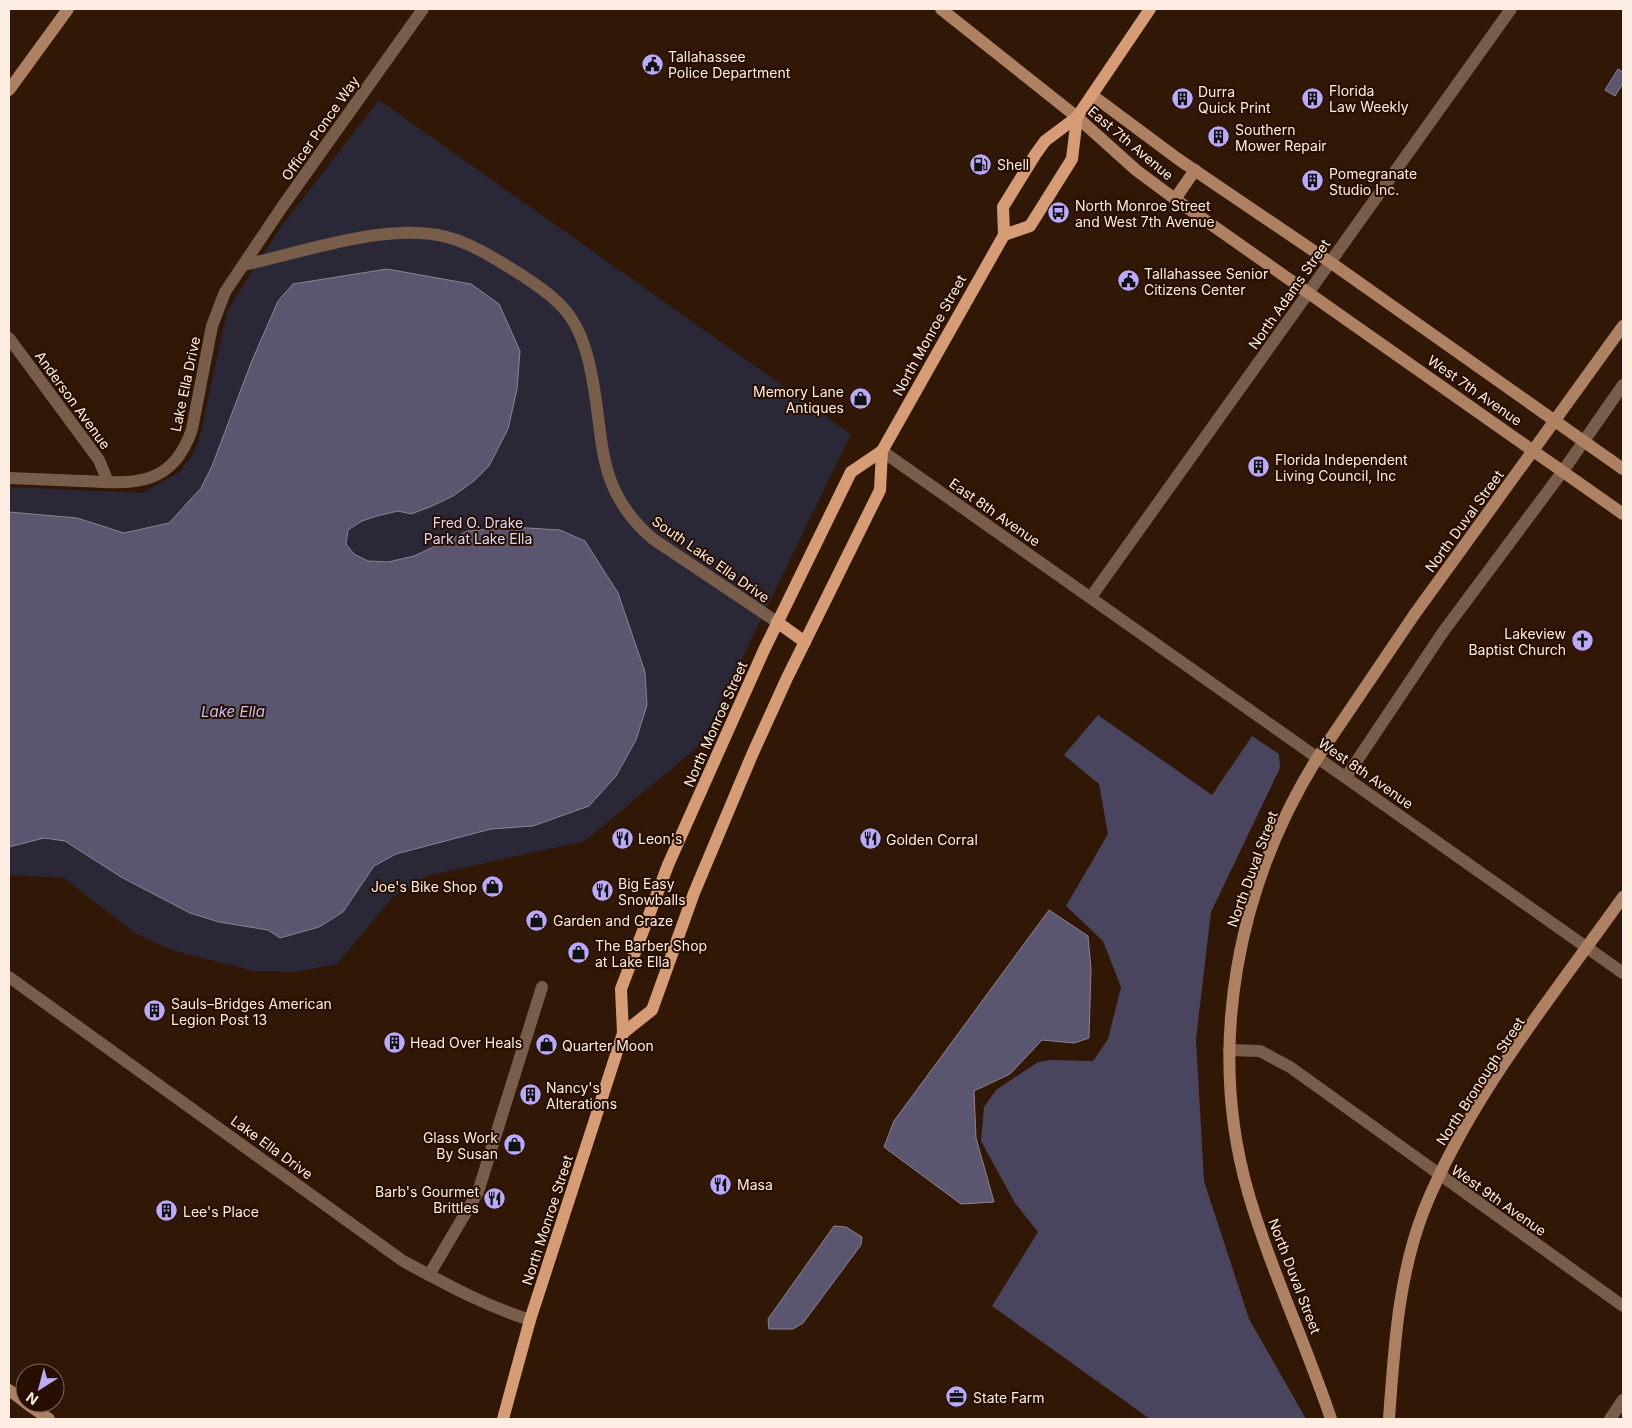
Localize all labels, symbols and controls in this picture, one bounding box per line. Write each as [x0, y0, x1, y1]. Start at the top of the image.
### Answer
place label: Tallahassee Police Department [668, 48, 791, 81]
public building icon: Tallahassee Police Department [640, 52, 664, 76]
street label: Officer Ponce Way [278, 72, 362, 183]
place label: Florida Law Weekly [1329, 82, 1409, 115]
place label: Durra Quick Print [1198, 83, 1271, 116]
building icon: Florida Law Weekly [1301, 86, 1325, 110]
building icon: Durra Quick Print [1170, 87, 1194, 111]
street label: East 7th Avenue [1085, 102, 1177, 184]
place label: Southern Mower Repair [1235, 121, 1327, 154]
building icon: Southern Mower Repair [1207, 125, 1231, 149]
fuel station icon: Shell [969, 152, 993, 176]
place label: Shell [997, 156, 1029, 173]
place label: Pomegranate Studio Inc. [1329, 165, 1417, 198]
building icon: Pomegranate Studio Inc. [1301, 169, 1325, 193]
place label: North Monroe Street and West 7th Avenue [1075, 197, 1215, 230]
bus stop icon: North Monroe Street and West 7th Avenue [1047, 201, 1071, 225]
street label: North Adams Street [1245, 235, 1334, 352]
place label: Tallahassee Senior Citizens Center [1144, 265, 1268, 298]
public building icon: Tallahassee Senior Citizens Center [1116, 269, 1140, 293]
street label: North Monroe Street [889, 271, 970, 398]
street label: Lake Ella Drive [167, 335, 203, 433]
street label: Anderson Avenue [32, 348, 114, 452]
street label: West 7th Avenue [1425, 351, 1525, 429]
place label: Memory Lane Antiques [753, 383, 844, 416]
shop icon: Memory Lane Antiques [848, 387, 872, 411]
place label: Florida Independent Living Council, Inc [1275, 451, 1408, 484]
building icon: Florida Independent Living Council, Inc [1247, 455, 1271, 479]
street label: North Duval Street [1421, 466, 1507, 575]
street label: East 8th Avenue [946, 474, 1044, 550]
street label: South Lake Ella Drive [649, 512, 773, 606]
park label: Fred O. Drake Park at Lake Ella [424, 514, 532, 547]
place label: Lakeview Baptist Church [1468, 625, 1566, 658]
church icon: Lakeview Baptist Church [1570, 629, 1594, 653]
street label: North Monroe Street [680, 658, 751, 789]
water label: Lake Ella [201, 702, 265, 721]
street label: West 8th Avenue [1315, 734, 1417, 812]
street label: North Duval Street [1223, 808, 1281, 929]
restaurant icon: Leon's [610, 826, 634, 850]
restaurant icon: Golden Corral [858, 827, 882, 851]
place label: Leon's [638, 830, 682, 847]
place label: Golden Corral [886, 831, 978, 848]
shop icon: Joe's Bike Shop [481, 874, 505, 898]
place label: Big Easy Snowballs [618, 875, 686, 908]
place label: Joe's Bike Shop [371, 878, 477, 895]
restaurant icon: Big Easy Snowballs [590, 879, 614, 903]
shop icon: Garden and Graze [525, 908, 549, 932]
place label: Garden and Graze [553, 912, 673, 929]
place label: The Barber Shop at Lake Ella [595, 937, 707, 970]
shop icon: The Barber Shop at Lake Ella [567, 941, 591, 965]
place label: Sauls–Bridges American Legion Post 13 [171, 995, 332, 1028]
building icon: Sauls–Bridges American Legion Post 13 [143, 999, 167, 1023]
street label: North Bronough Street [1432, 1014, 1528, 1148]
building icon: Head Over Heals [382, 1030, 406, 1054]
shop icon: Quarter Moon [534, 1033, 558, 1057]
place label: Head Over Heals [410, 1034, 522, 1051]
place label: Quarter Moon [562, 1037, 654, 1054]
place label: Nancy's Alterations [546, 1079, 617, 1112]
building icon: Nancy's Alterations [518, 1083, 542, 1107]
street label: Lake Ella Drive [228, 1112, 316, 1182]
place label: Glass Work By Susan [423, 1129, 498, 1162]
shop icon: Glass Work By Susan [502, 1133, 526, 1157]
street label: North Monroe Street [518, 1153, 576, 1287]
street label: West 9th Avenue [1448, 1161, 1550, 1239]
restaurant icon: Masa [709, 1172, 733, 1196]
place label: Masa [737, 1176, 773, 1193]
place label: Barb's Gourmet Brittles [375, 1183, 479, 1216]
restaurant icon: Barb's Gourmet Brittles [483, 1187, 507, 1211]
building icon: Lee's Place [155, 1199, 179, 1223]
place label: Lee's Place [183, 1203, 259, 1220]
street label: North Duval Street [1265, 1216, 1325, 1336]
north arrow [15, 1363, 65, 1413]
office icon: State Farm [945, 1385, 969, 1409]
text: N [23, 1389, 41, 1409]
place label: State Farm [973, 1389, 1045, 1406]

